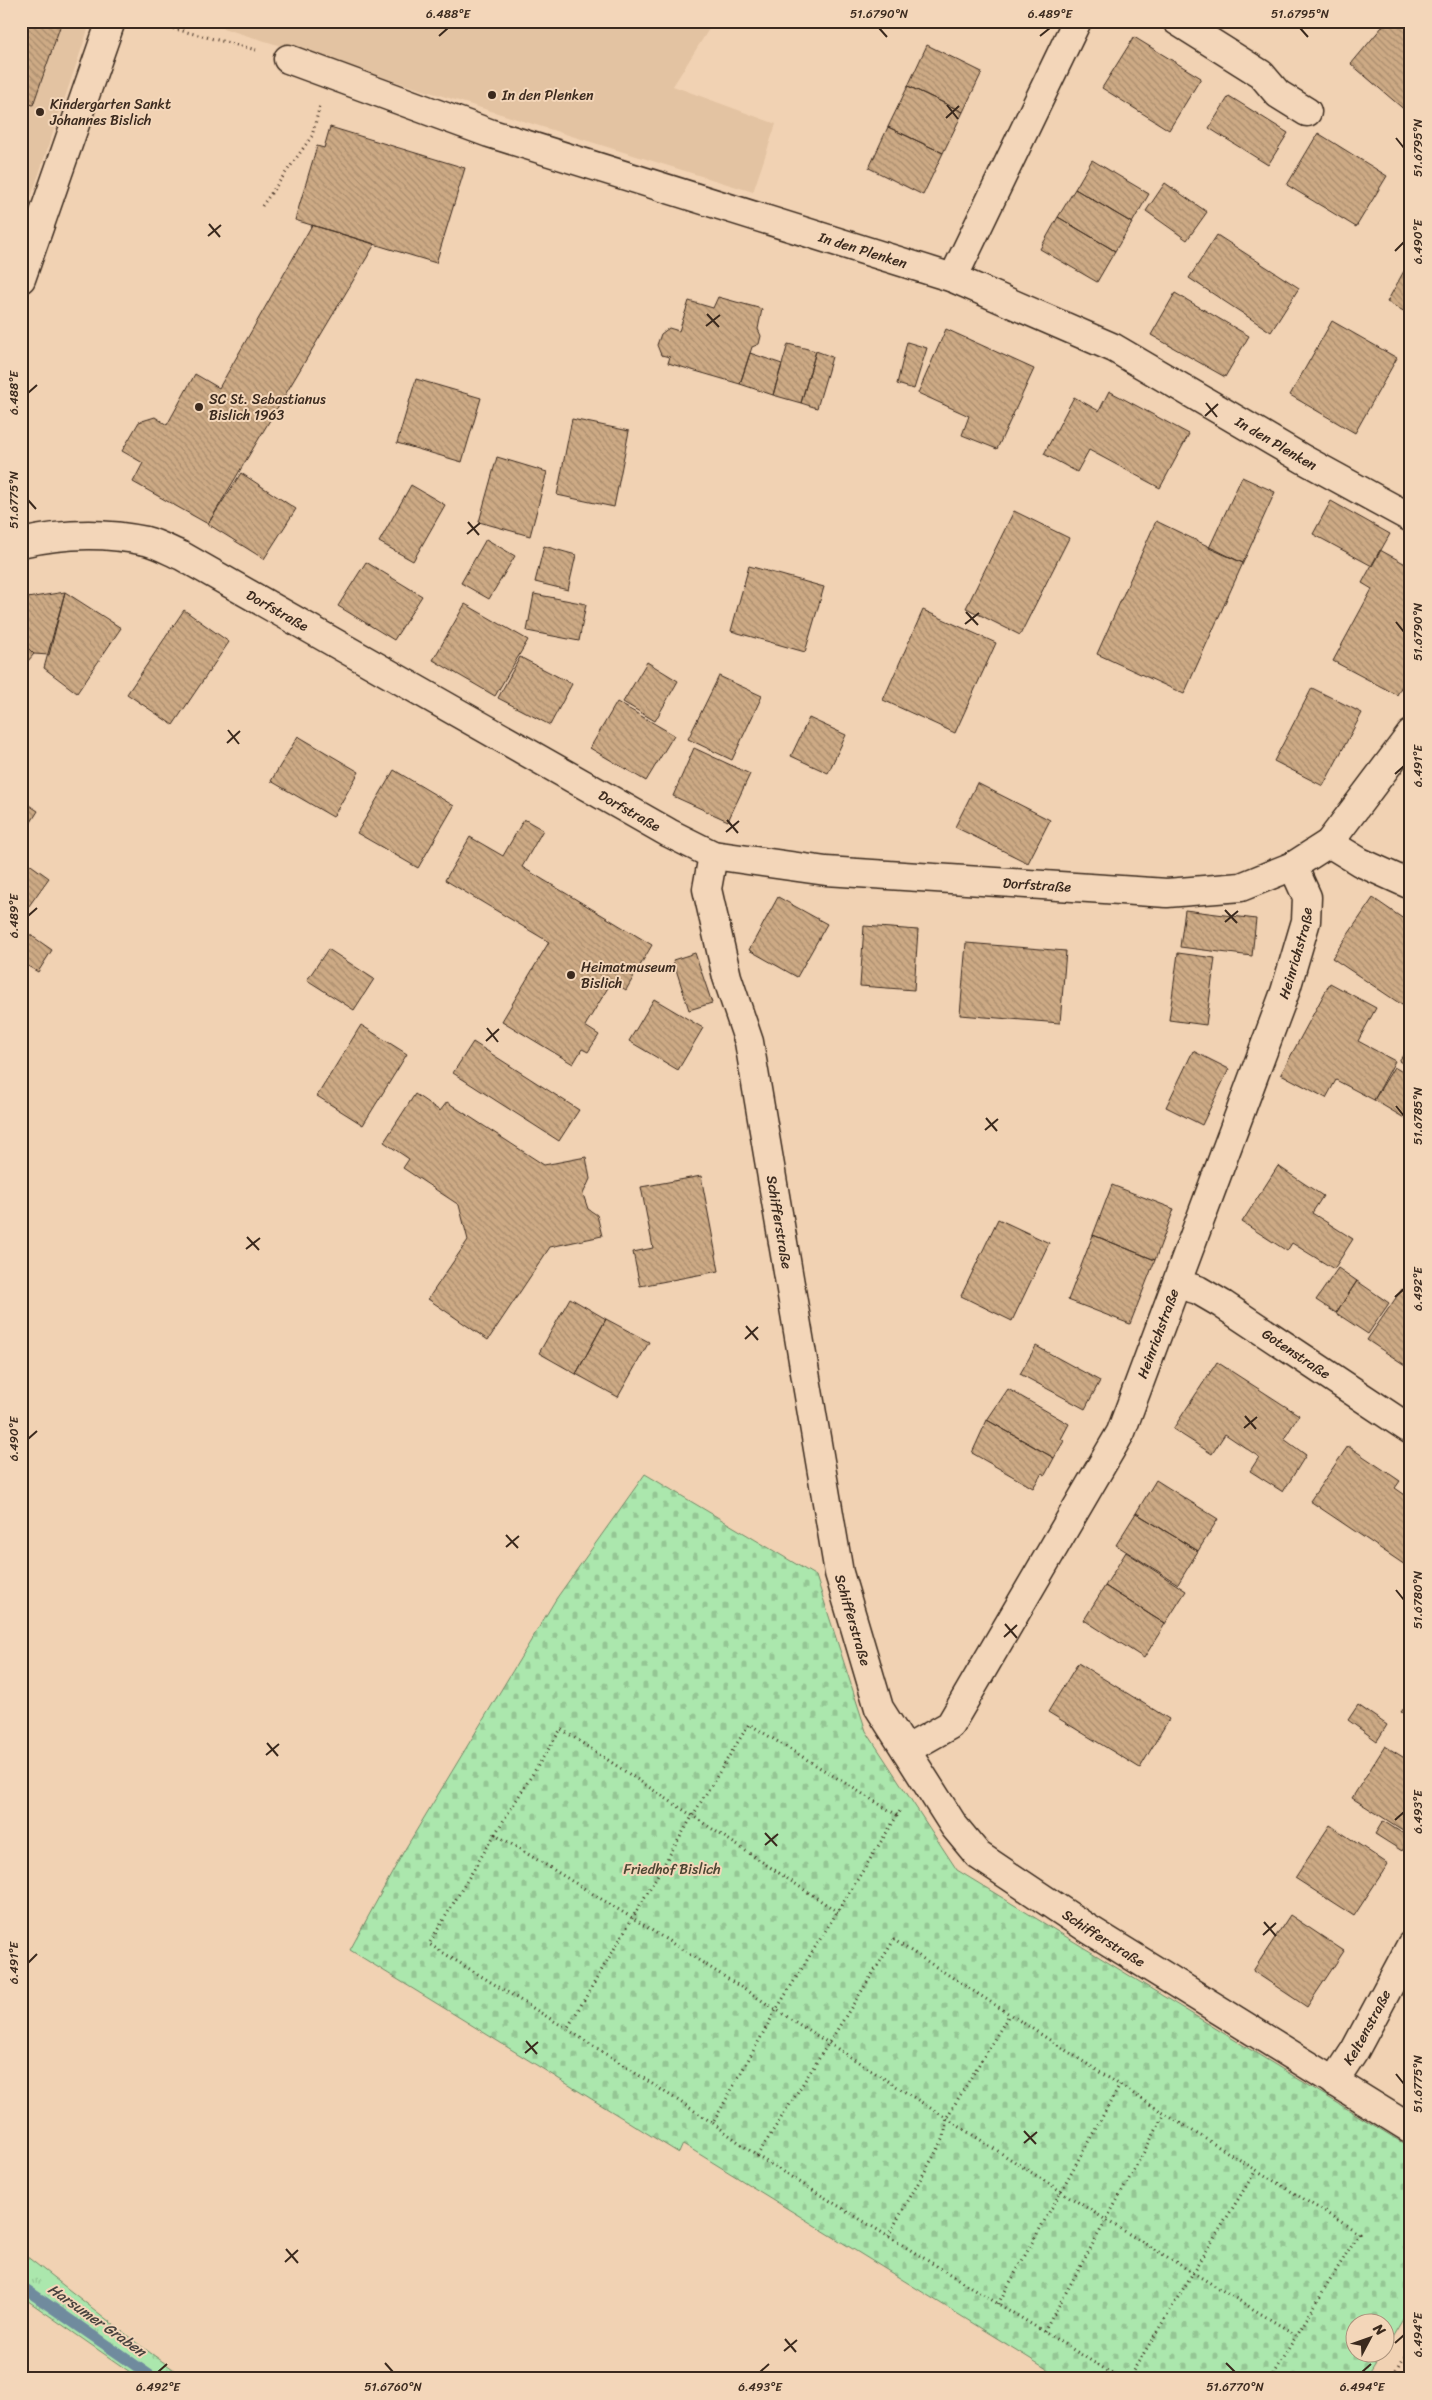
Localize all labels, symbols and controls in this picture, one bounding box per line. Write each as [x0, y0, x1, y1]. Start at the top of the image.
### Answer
text: 6.488°E [426, 3, 471, 25]
text: 51.6790°N [850, 3, 909, 25]
text: 6.489°E [1028, 3, 1074, 25]
text: 51.6795°N [1271, 3, 1330, 25]
place label: In den Plenken [501, 83, 594, 108]
marker: In den Plenken [486, 89, 498, 101]
place label: Kindergarten Sankt Johannes Bislich [49, 92, 171, 133]
marker: Kindergarten Sankt Johannes Bislich [34, 106, 46, 118]
text: 51.6795°N [1407, 118, 1429, 177]
text: 6.490°E [1407, 218, 1429, 264]
street label: In den Plenken [815, 224, 911, 276]
text: 6.488°E [3, 370, 25, 415]
place label: SC St. Sebastianus Bislich 1963 [209, 387, 326, 428]
marker: SC St. Sebastianus Bislich 1963 [193, 401, 205, 413]
street label: In den Plenken [1230, 409, 1322, 477]
text: 51.6775°N [3, 471, 25, 529]
street label: Dorfstraße [242, 583, 314, 638]
text: 51.6790°N [1407, 602, 1429, 661]
text: 6.491°E [1407, 744, 1429, 787]
street label: Dorfstraße [594, 783, 666, 838]
street label: Dorfstraße [1002, 870, 1072, 899]
text: 6.489°E [3, 892, 25, 938]
street label: Heinrichstraße [1271, 907, 1319, 1003]
place label: Heimatmuseum Bislich [581, 955, 676, 996]
marker: Heimatmuseum Bislich [565, 969, 577, 981]
text: 51.6785°N [1407, 1086, 1429, 1145]
street label: Schifferstraße [759, 1173, 800, 1271]
text: 6.492°E [1407, 1266, 1429, 1311]
street label: Heinrichstraße [1130, 1285, 1186, 1382]
street label: Gotenstraße [1257, 1321, 1336, 1386]
text: 6.490°E [3, 1415, 25, 1461]
text: 51.6780°N [1407, 1570, 1429, 1629]
street label: Schifferstraße [828, 1571, 878, 1669]
text: 6.493°E [1407, 1789, 1429, 1834]
park label: Friedhof Bislich [623, 1857, 721, 1882]
street label: Schifferstraße [1057, 1902, 1150, 1974]
text: 6.491°E [3, 1941, 25, 1984]
street label: Keltenstraße [1336, 1985, 1398, 2070]
text: 51.6775°N [1407, 2055, 1429, 2113]
water label: Harsumer Graben [42, 2276, 153, 2365]
text: 6.494°E [1407, 2311, 1429, 2357]
north arrow [1344, 2312, 1394, 2362]
text: N [1366, 2317, 1392, 2342]
text: 6.492°E [136, 2376, 181, 2398]
text: 51.6760°N [364, 2376, 422, 2398]
text: 6.493°E [738, 2376, 783, 2398]
text: 51.6770°N [1206, 2376, 1265, 2398]
text: 6.494°E [1340, 2376, 1386, 2398]

